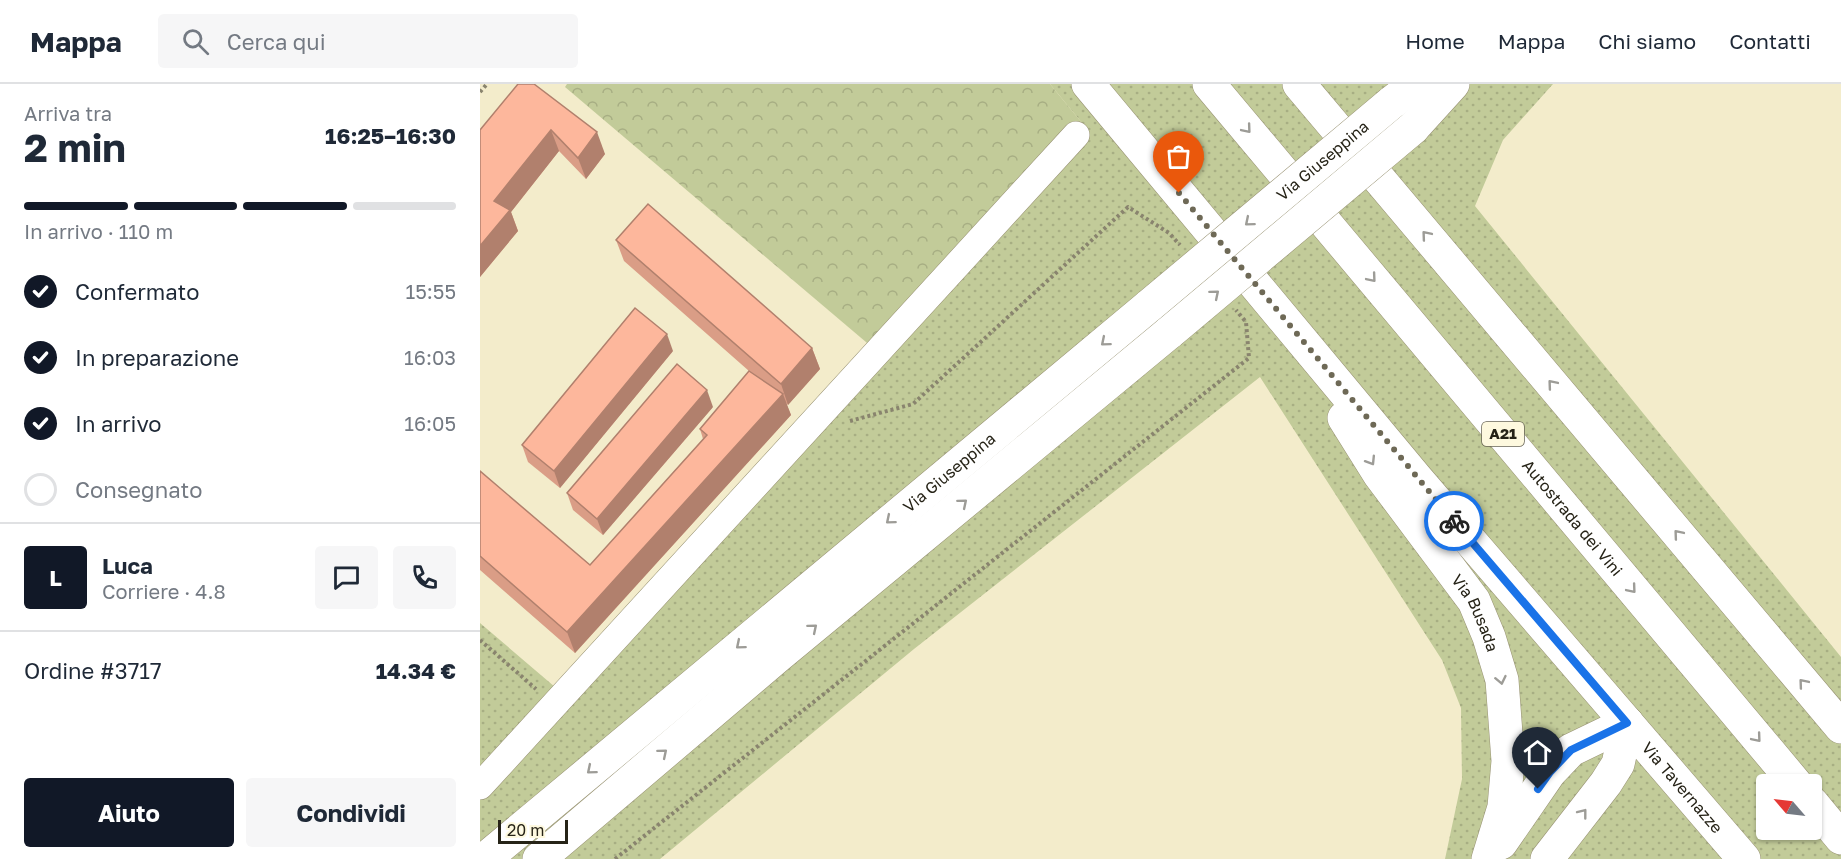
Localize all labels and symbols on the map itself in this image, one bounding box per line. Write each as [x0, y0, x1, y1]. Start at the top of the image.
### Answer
street label: Via Giuseppina [1272, 116, 1373, 205]
one-way arrow [1240, 122, 1251, 133]
pin [1153, 131, 1204, 193]
one-way arrow [1245, 214, 1256, 225]
one-way arrow [1423, 231, 1434, 242]
one-way arrow [1365, 271, 1376, 282]
one-way arrow [1208, 291, 1219, 302]
one-way arrow [1101, 335, 1112, 346]
one-way arrow [1548, 380, 1559, 391]
road number: A21 [1482, 422, 1524, 446]
street label: Via Giuseppina [899, 428, 999, 517]
one-way arrow [1364, 455, 1376, 465]
street label: Autostrada dei Vini [1518, 455, 1627, 580]
courier [1424, 491, 1484, 551]
one-way arrow [956, 500, 967, 511]
one-way arrow [886, 513, 897, 524]
one-way arrow [1674, 530, 1685, 541]
street label: Via Busada [1447, 570, 1503, 654]
one-way arrow [1625, 582, 1636, 593]
one-way arrow [806, 624, 817, 635]
one-way arrow [736, 637, 747, 648]
one-way arrow [1494, 675, 1507, 685]
one-way arrow [1799, 679, 1810, 690]
pin [1512, 727, 1563, 789]
one-way arrow [1750, 731, 1761, 742]
street label: Via Tavernazze [1638, 738, 1727, 837]
one-way arrow [656, 750, 667, 761]
one-way arrow [587, 763, 598, 774]
north arrow [1756, 774, 1822, 840]
one-way arrow [1575, 808, 1586, 819]
scale bar [498, 817, 568, 844]

